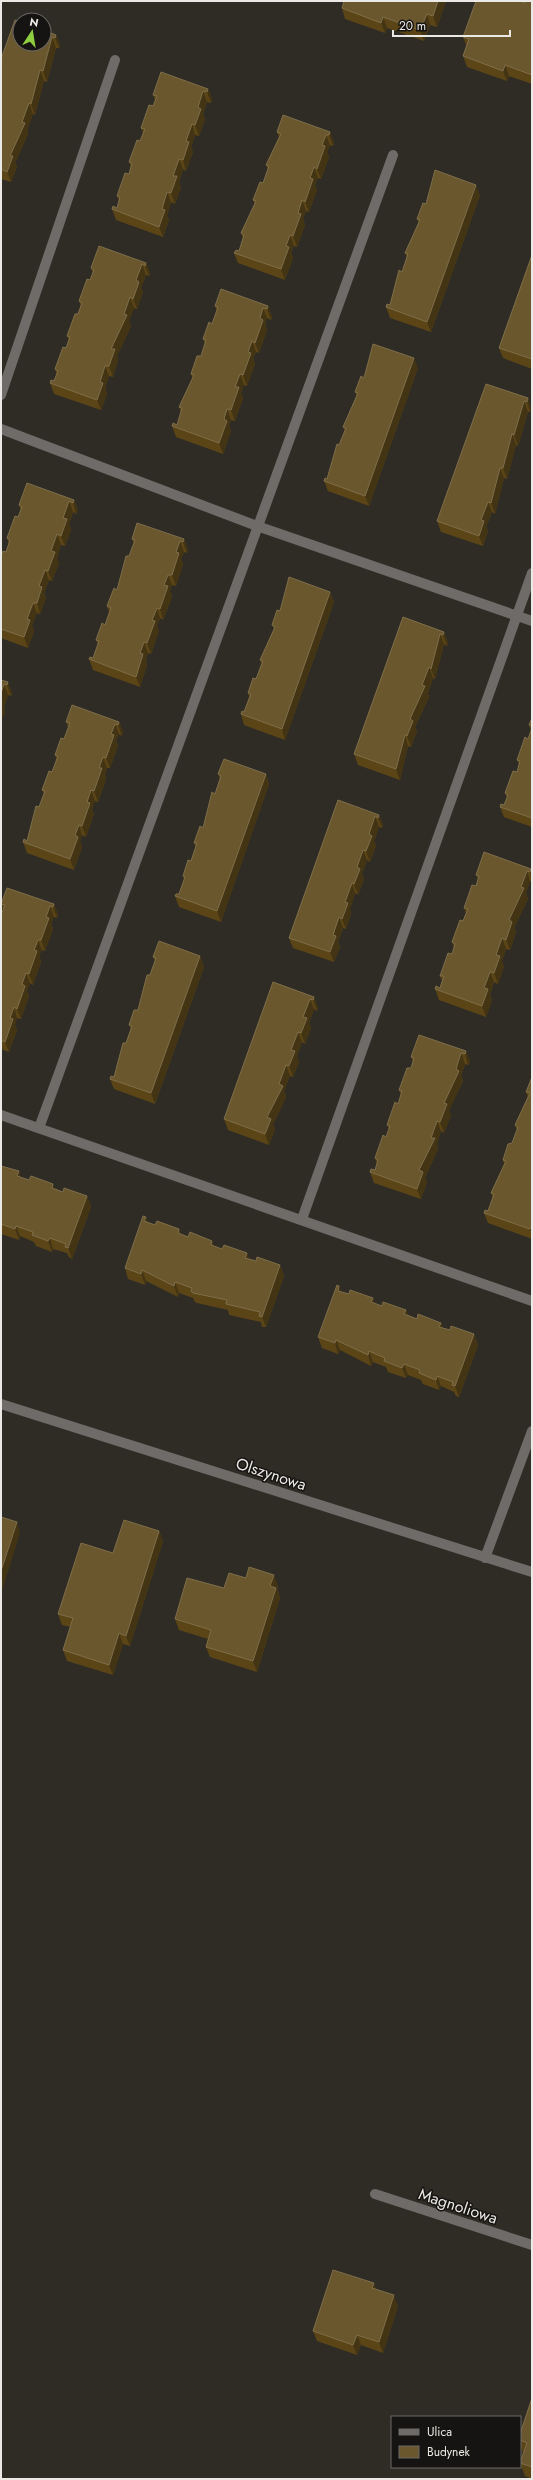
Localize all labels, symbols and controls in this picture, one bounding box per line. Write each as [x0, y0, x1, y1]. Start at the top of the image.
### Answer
north arrow [12, 12, 52, 52]
scale bar [393, 12, 510, 38]
text: N [28, 13, 40, 31]
text: 20 m [399, 17, 426, 35]
street label: Olszynowa [233, 1452, 309, 1496]
street label: Magnoliowa [416, 2182, 500, 2230]
legend [391, 2416, 521, 2468]
text: Ulica [427, 2423, 452, 2441]
text: Budynek [427, 2443, 471, 2461]

